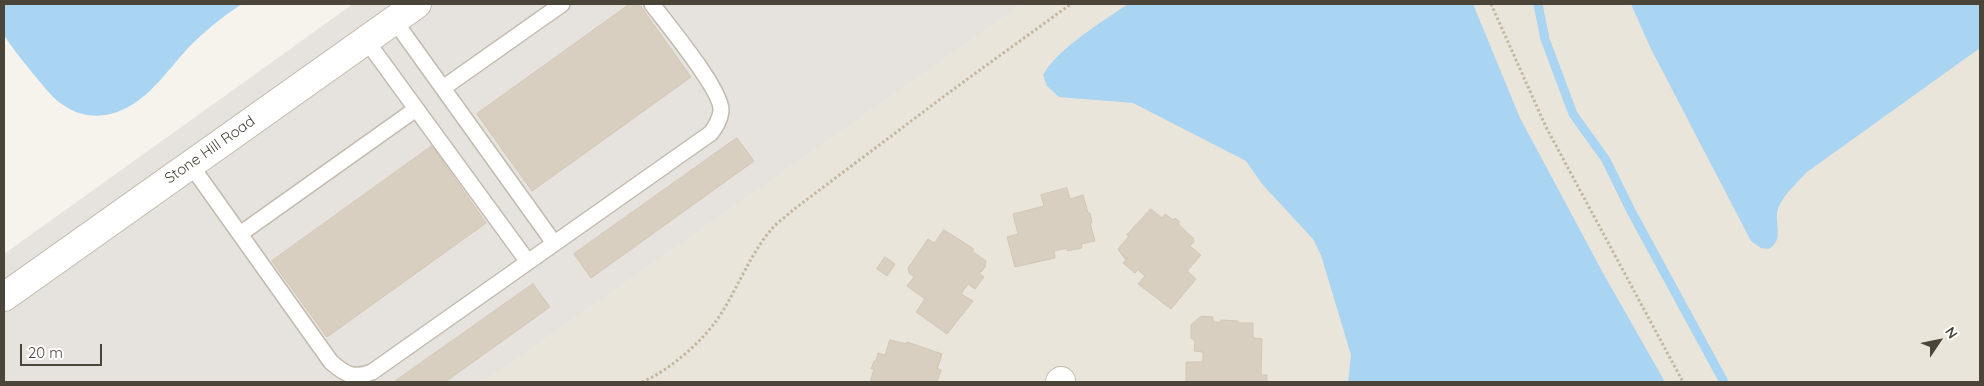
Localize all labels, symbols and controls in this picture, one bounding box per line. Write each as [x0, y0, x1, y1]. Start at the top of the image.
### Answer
street label: Stone Hill Road [161, 112, 259, 188]
north arrow [1914, 316, 1964, 366]
text: N [1941, 323, 1962, 342]
scale bar [22, 334, 105, 366]
text: 20 m [28, 343, 63, 362]

